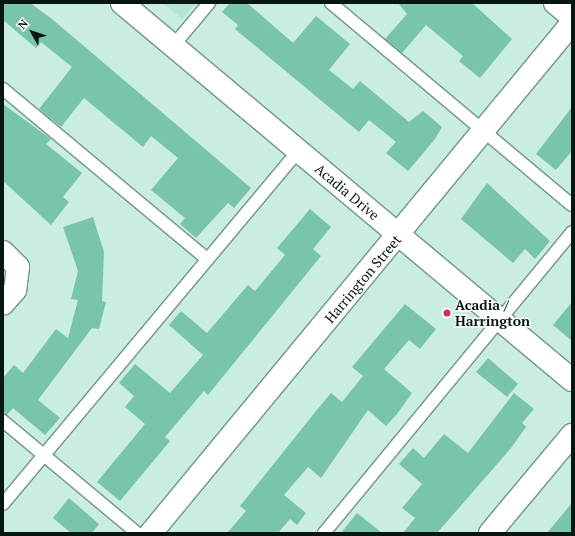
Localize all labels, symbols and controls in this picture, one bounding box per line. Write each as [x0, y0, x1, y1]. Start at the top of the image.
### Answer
north arrow [12, 12, 52, 52]
text: N [15, 17, 31, 32]
street label: Acadia Drive [312, 160, 382, 224]
street label: Harrington Street [321, 232, 405, 326]
place label: Acadia / Harrington [455, 297, 530, 330]
marker: Acadia / Harrington [442, 308, 452, 318]

